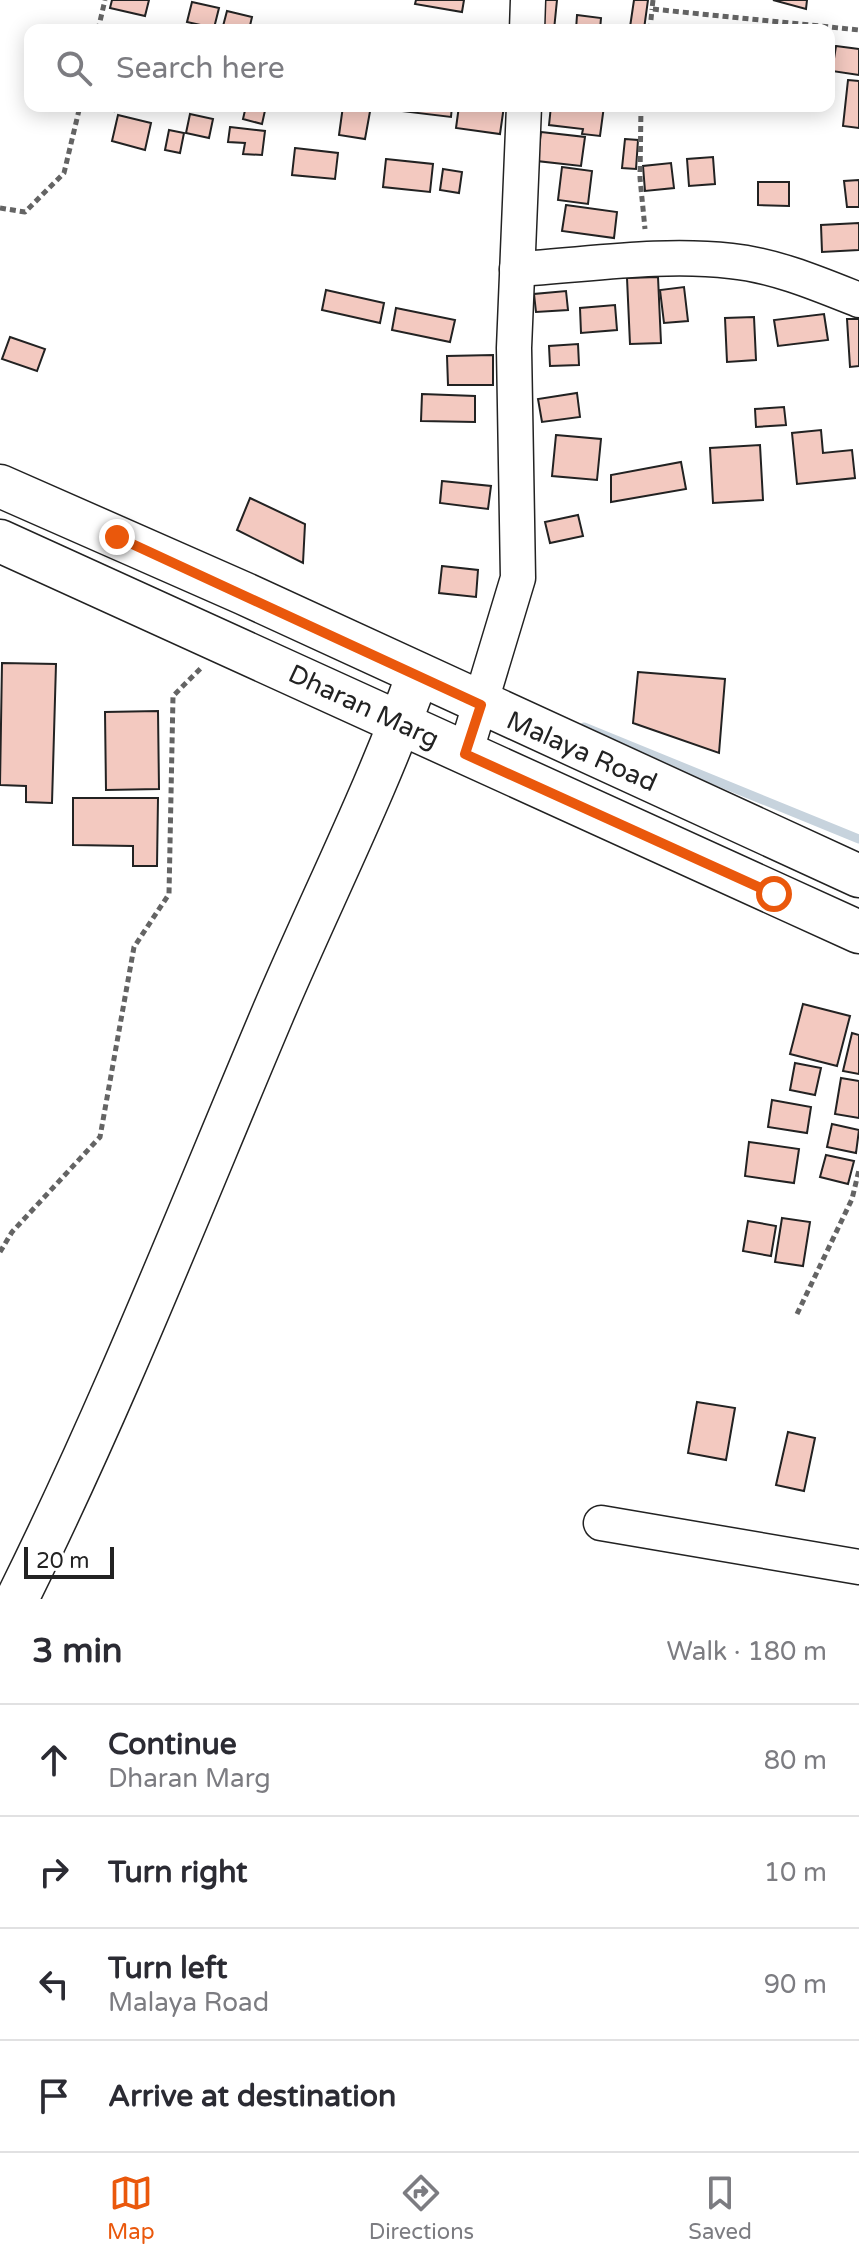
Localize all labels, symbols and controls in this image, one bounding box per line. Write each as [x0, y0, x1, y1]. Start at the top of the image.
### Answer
search box [24, 24, 835, 112]
icon: search [52, 46, 96, 90]
text: Search here [116, 50, 285, 87]
route end [99, 519, 135, 555]
street label: Dharan Marg [284, 658, 444, 755]
street label: Malaya Road [502, 705, 662, 798]
route start [756, 876, 792, 912]
scale bar [24, 1543, 114, 1579]
text: 20 m [36, 1548, 90, 1574]
text: 3 min [32, 1631, 123, 1672]
text: Walk · 180 m [667, 1636, 827, 1667]
text: Continue [108, 1726, 237, 1763]
icon: ahead [32, 1738, 76, 1782]
text: 80 m [764, 1745, 827, 1776]
text: Dharan Marg [108, 1763, 271, 1794]
icon: right [32, 1850, 76, 1894]
text: Turn right [108, 1854, 248, 1891]
text: 10 m [764, 1857, 827, 1888]
text: Turn left [108, 1950, 227, 1987]
icon: left [32, 1962, 76, 2006]
text: 90 m [764, 1969, 827, 2000]
text: Malaya Road [108, 1987, 269, 2018]
icon: arrive [32, 2074, 76, 2118]
text: Arrive at destination [108, 2078, 396, 2115]
tab: Map [107, 2171, 155, 2245]
tab: Directions [369, 2171, 474, 2245]
tab: Saved [688, 2171, 752, 2245]

